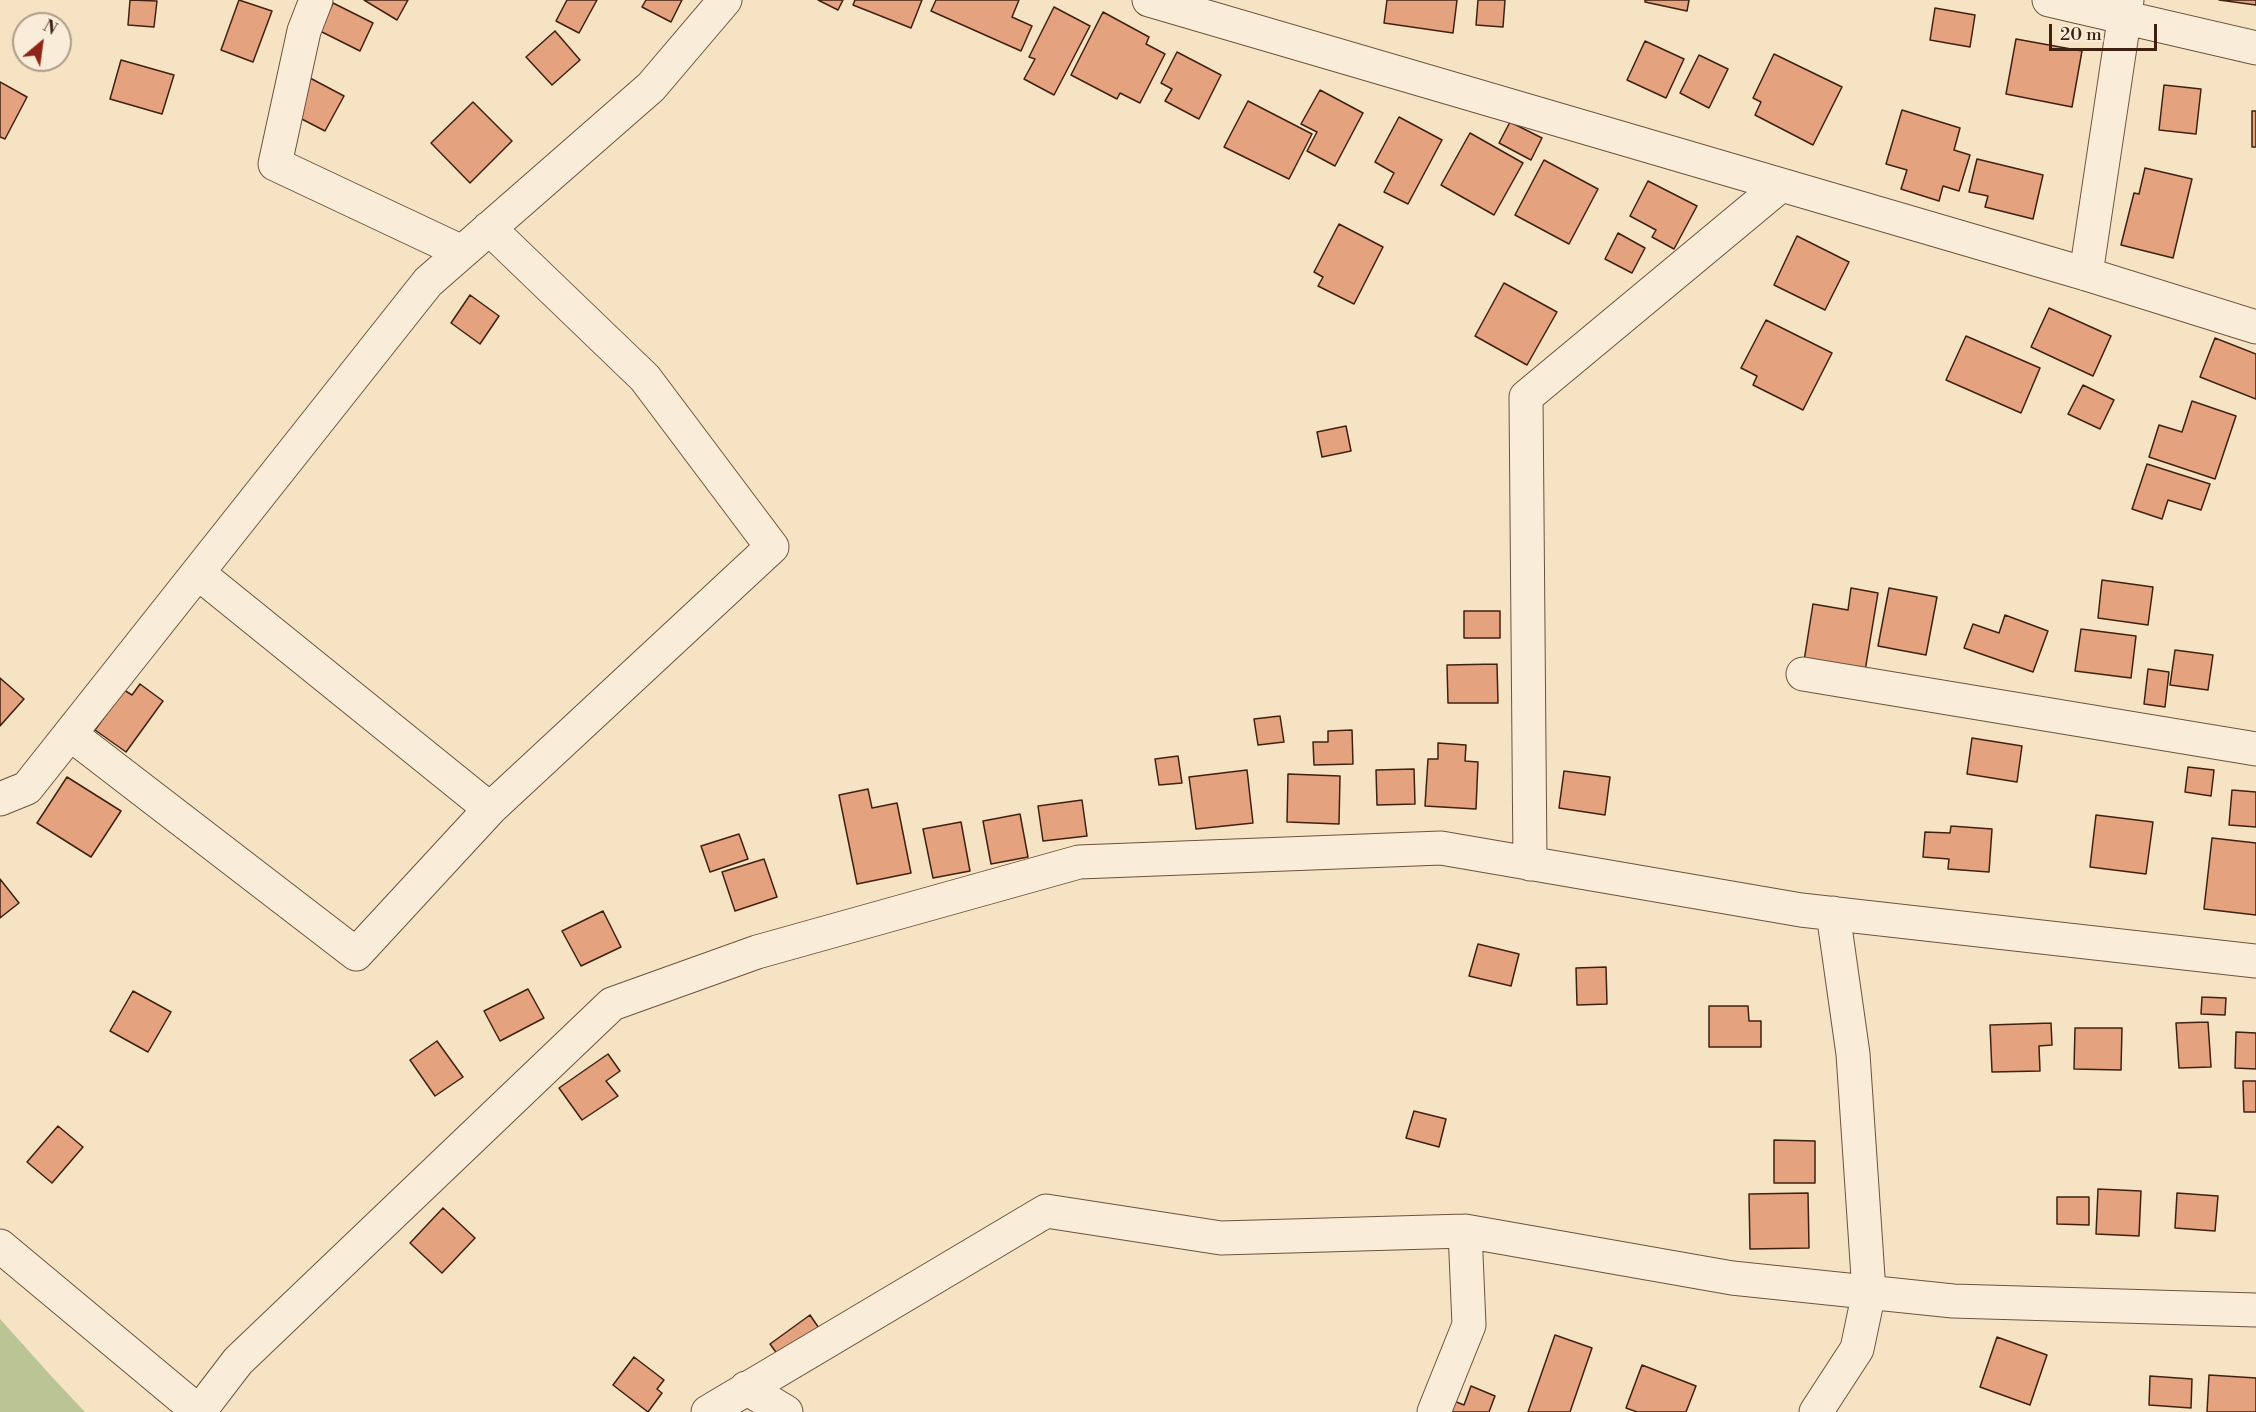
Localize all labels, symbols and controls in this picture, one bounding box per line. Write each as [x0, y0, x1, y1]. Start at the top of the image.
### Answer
north arrow [12, 12, 72, 72]
scale bar [2052, 12, 2160, 50]
text: N [39, 16, 60, 40]
text: 20 m [2060, 23, 2102, 46]

